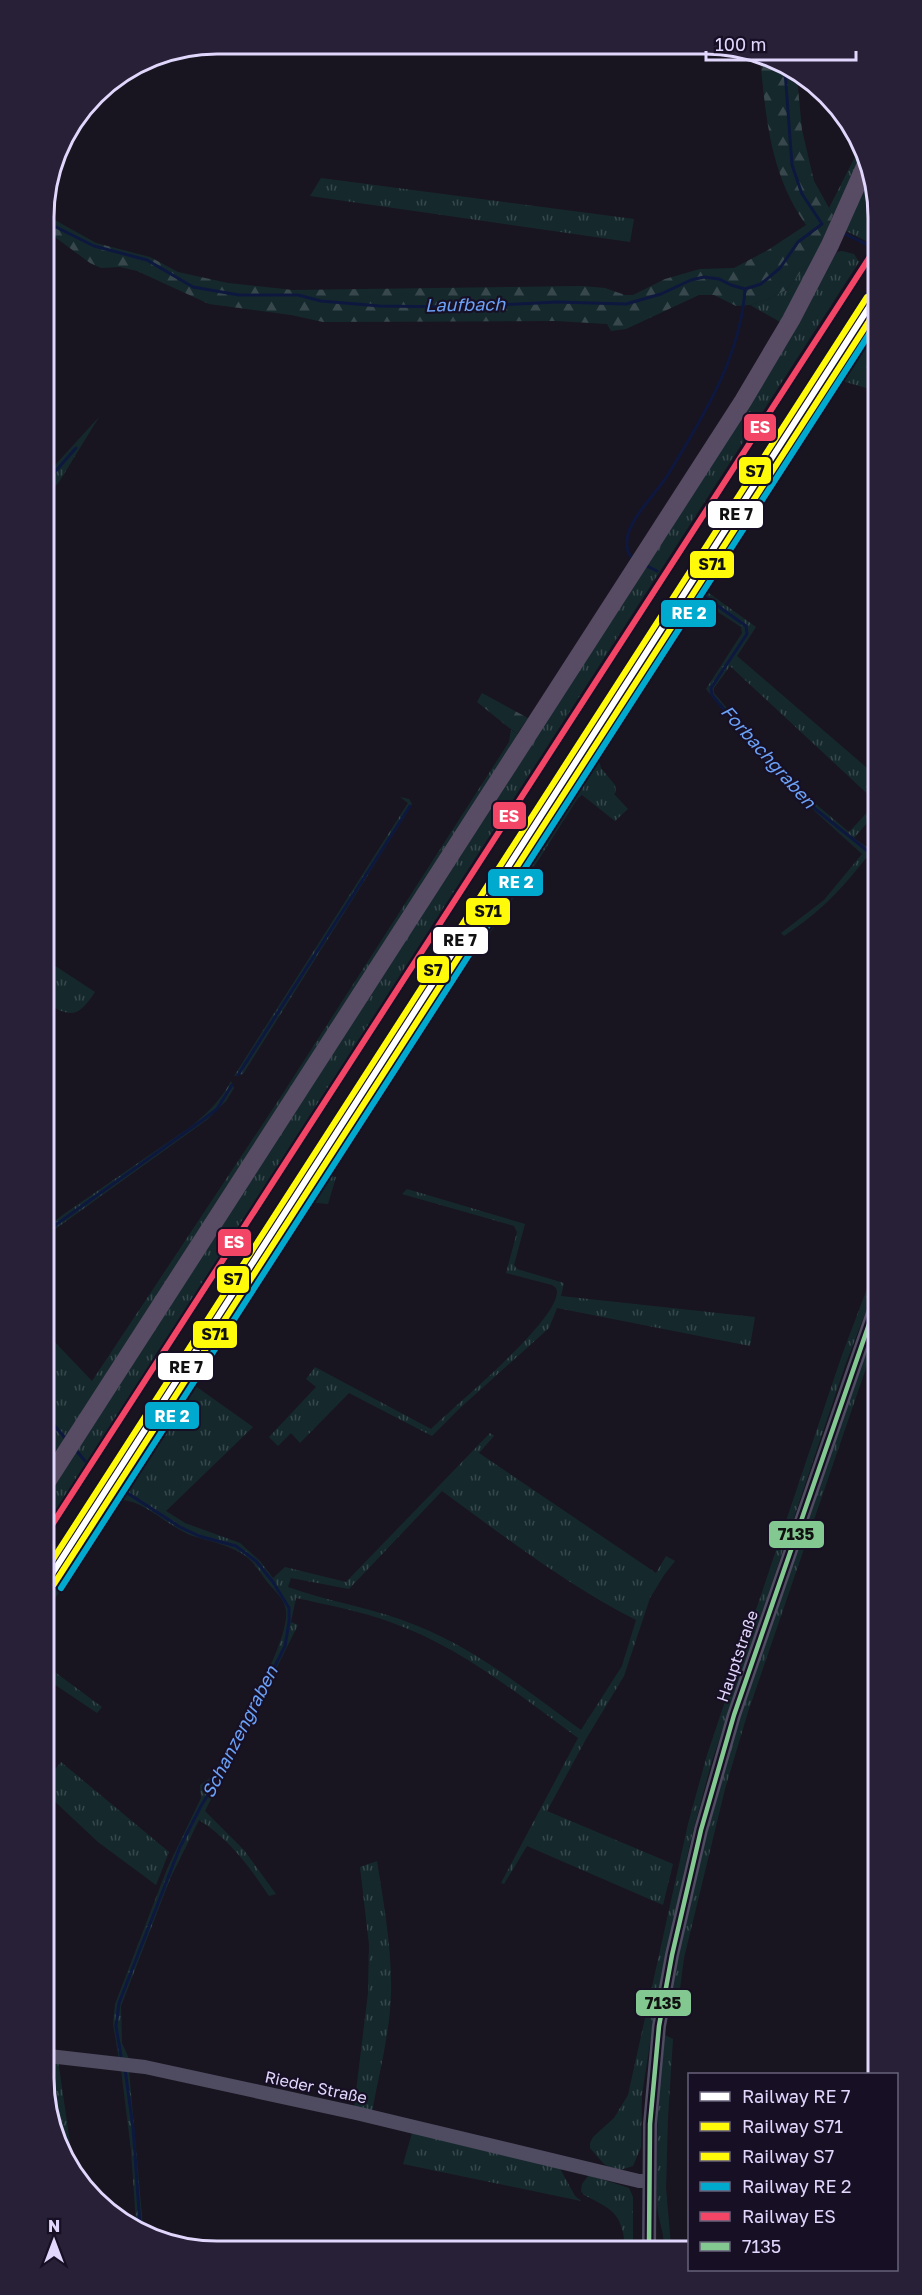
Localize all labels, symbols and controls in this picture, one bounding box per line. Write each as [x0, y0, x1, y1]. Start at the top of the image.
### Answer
scale bar [706, 24, 856, 62]
text: 100 m [715, 33, 766, 55]
water label: Laufbach [425, 292, 506, 316]
line badge: ES [743, 413, 777, 442]
text: ES [750, 417, 771, 437]
line badge: S7 [738, 456, 772, 485]
text: S7 [745, 461, 765, 481]
line badge: RE 7 [707, 500, 764, 529]
text: RE 7 [719, 504, 753, 524]
line badge: S71 [689, 550, 735, 579]
text: S71 [698, 554, 726, 574]
line badge: RE 2 [660, 599, 717, 628]
text: RE 2 [672, 603, 707, 623]
water label: Forbachgraben [717, 700, 821, 813]
line badge: ES [492, 801, 527, 830]
text: ES [499, 806, 520, 826]
line badge: RE 2 [487, 868, 544, 897]
text: RE 2 [499, 872, 534, 892]
line badge: S71 [465, 897, 511, 926]
text: S71 [474, 901, 502, 921]
line badge: RE 7 [432, 926, 489, 955]
text: RE 7 [443, 930, 477, 950]
line badge: S7 [416, 955, 450, 984]
text: S7 [423, 960, 443, 980]
line badge: ES [217, 1228, 252, 1257]
text: ES [224, 1232, 245, 1252]
line badge: S7 [216, 1265, 250, 1294]
text: S7 [223, 1269, 243, 1289]
line badge: S71 [192, 1320, 238, 1349]
text: S71 [201, 1324, 229, 1344]
line badge: RE 7 [157, 1352, 214, 1381]
text: RE 7 [169, 1357, 203, 1377]
line badge: RE 2 [144, 1401, 200, 1430]
text: RE 2 [155, 1406, 190, 1426]
line badge: 7135 [768, 1520, 825, 1549]
text: 7135 [778, 1524, 814, 1544]
street label: Hauptstraße [712, 1608, 762, 1704]
water label: Schanzengraben [196, 1661, 282, 1801]
line badge: 7135 [635, 1989, 692, 2017]
text: 7135 [645, 1993, 681, 2013]
street label: Rieder Straße [263, 2066, 369, 2108]
legend [688, 2073, 898, 2271]
text: Railway RE 7 [742, 2085, 851, 2107]
text: Railway S71 [742, 2115, 843, 2137]
text: Railway S7 [742, 2145, 834, 2167]
text: Railway RE 2 [742, 2175, 851, 2197]
text: Railway ES [742, 2205, 836, 2227]
north arrow [24, 2211, 84, 2271]
text: N [48, 2216, 60, 2236]
text: 7135 [742, 2235, 781, 2257]

